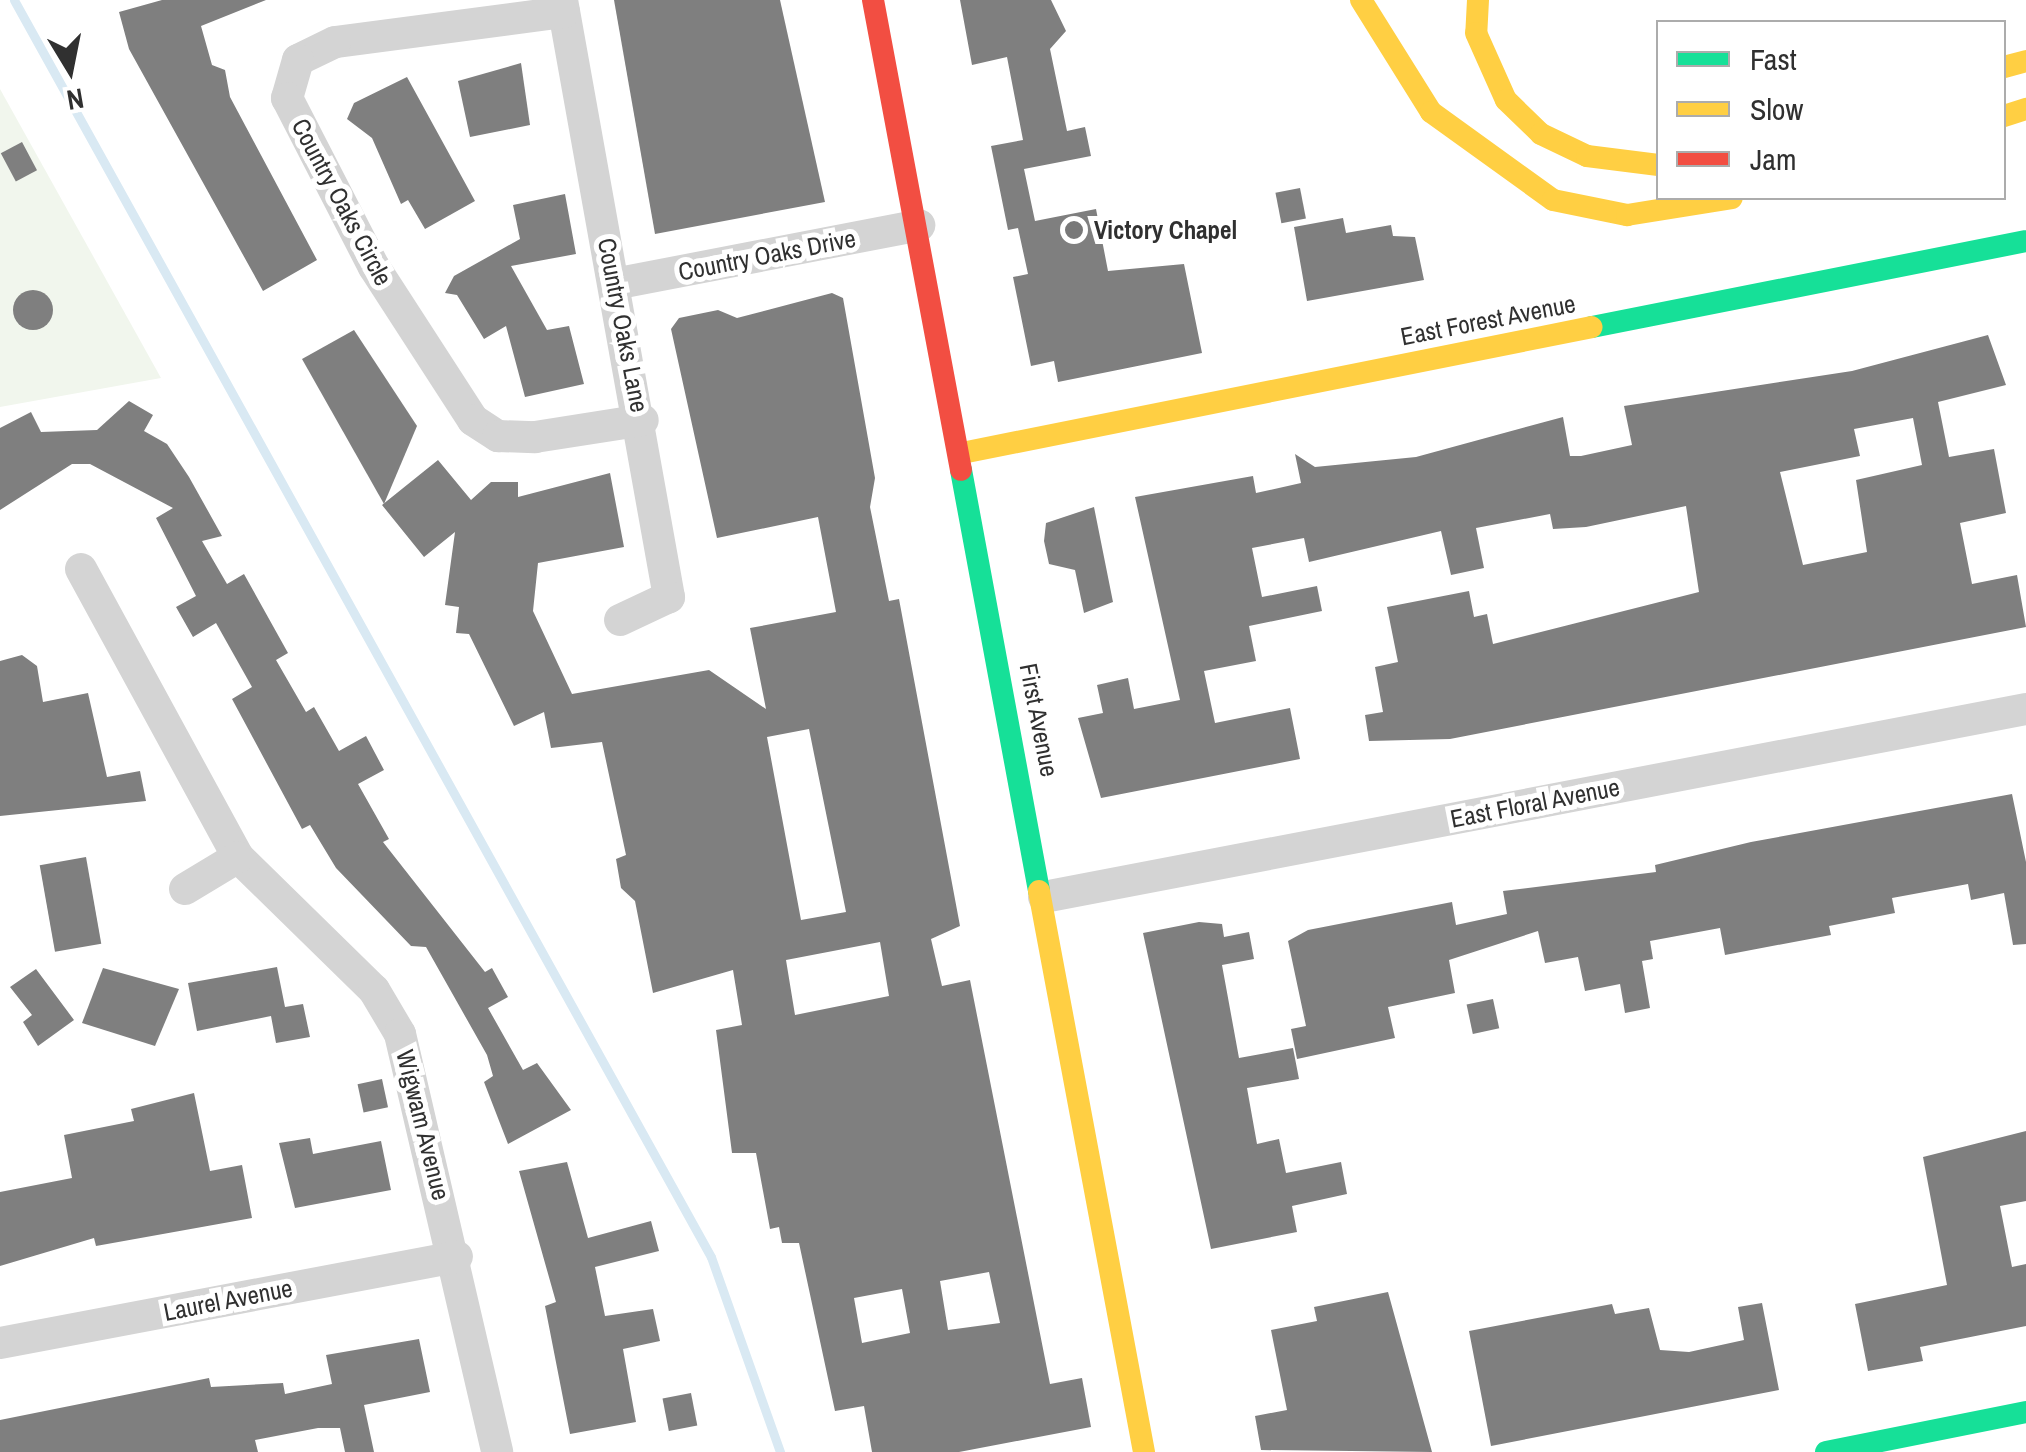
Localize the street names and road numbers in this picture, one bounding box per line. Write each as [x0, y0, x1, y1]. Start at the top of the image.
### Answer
street label: Country Oaks Circle [285, 113, 399, 291]
street label: Country Oaks Drive [676, 223, 858, 287]
street label: Country Oaks Lane [591, 235, 655, 415]
street label: East Forest Avenue [1397, 288, 1579, 352]
street label: First Avenue [1013, 660, 1065, 780]
street label: East Floral Avenue [1447, 772, 1623, 834]
street label: Wigwam Avenue [390, 1046, 456, 1204]
street label: Laurel Avenue [160, 1273, 296, 1327]

